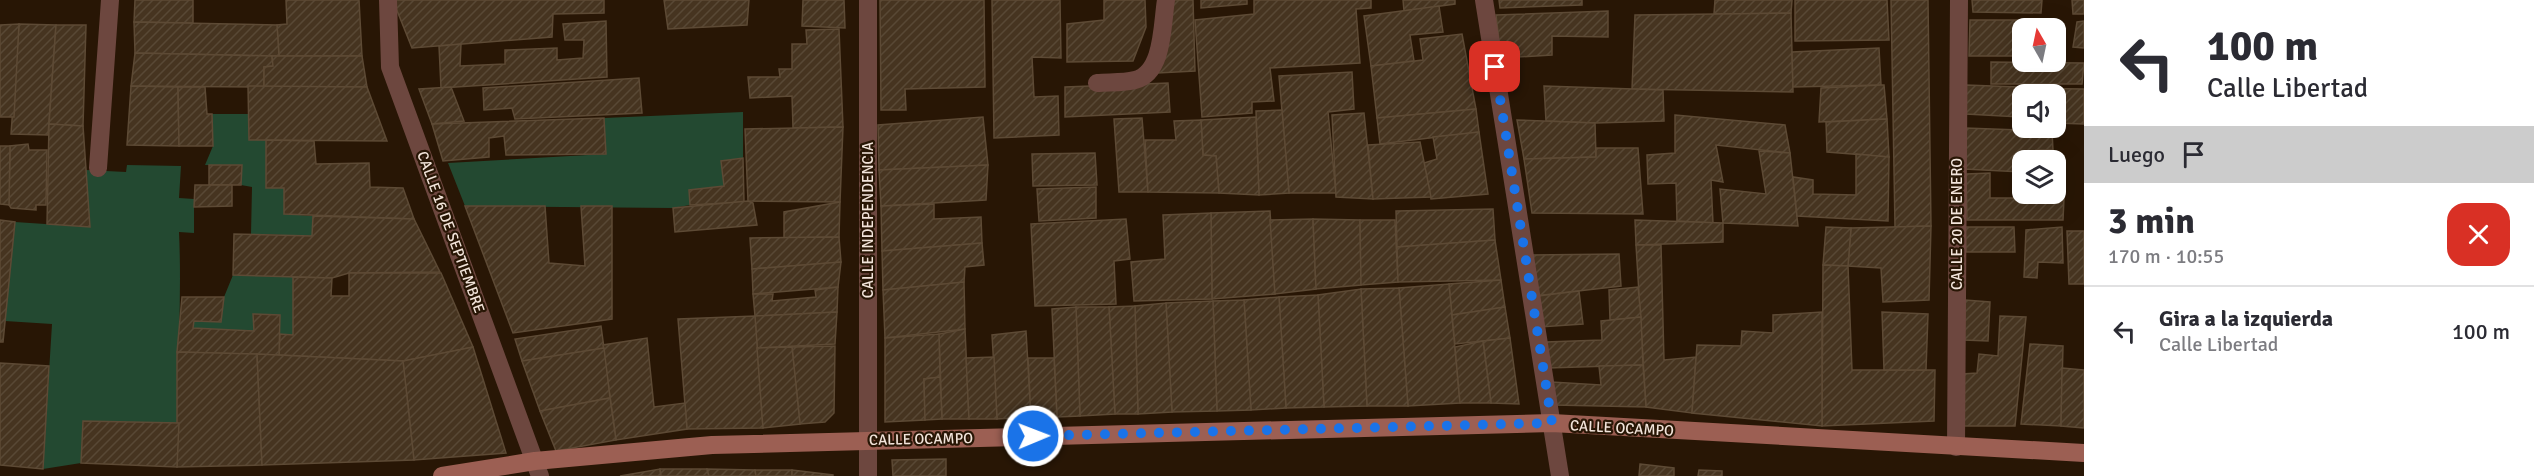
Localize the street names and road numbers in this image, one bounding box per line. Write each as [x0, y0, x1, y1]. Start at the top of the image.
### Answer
street label: CALLE INDEPENDENCIA [859, 142, 877, 298]
street label: CALLE 16 DE SEPTIEMBRE [413, 149, 489, 315]
street label: CALLE 20 DE ENERO [1948, 158, 1966, 290]
street label: CALLE OCAMPO [1570, 416, 1675, 440]
street label: CALLE OCAMPO [869, 429, 973, 449]

